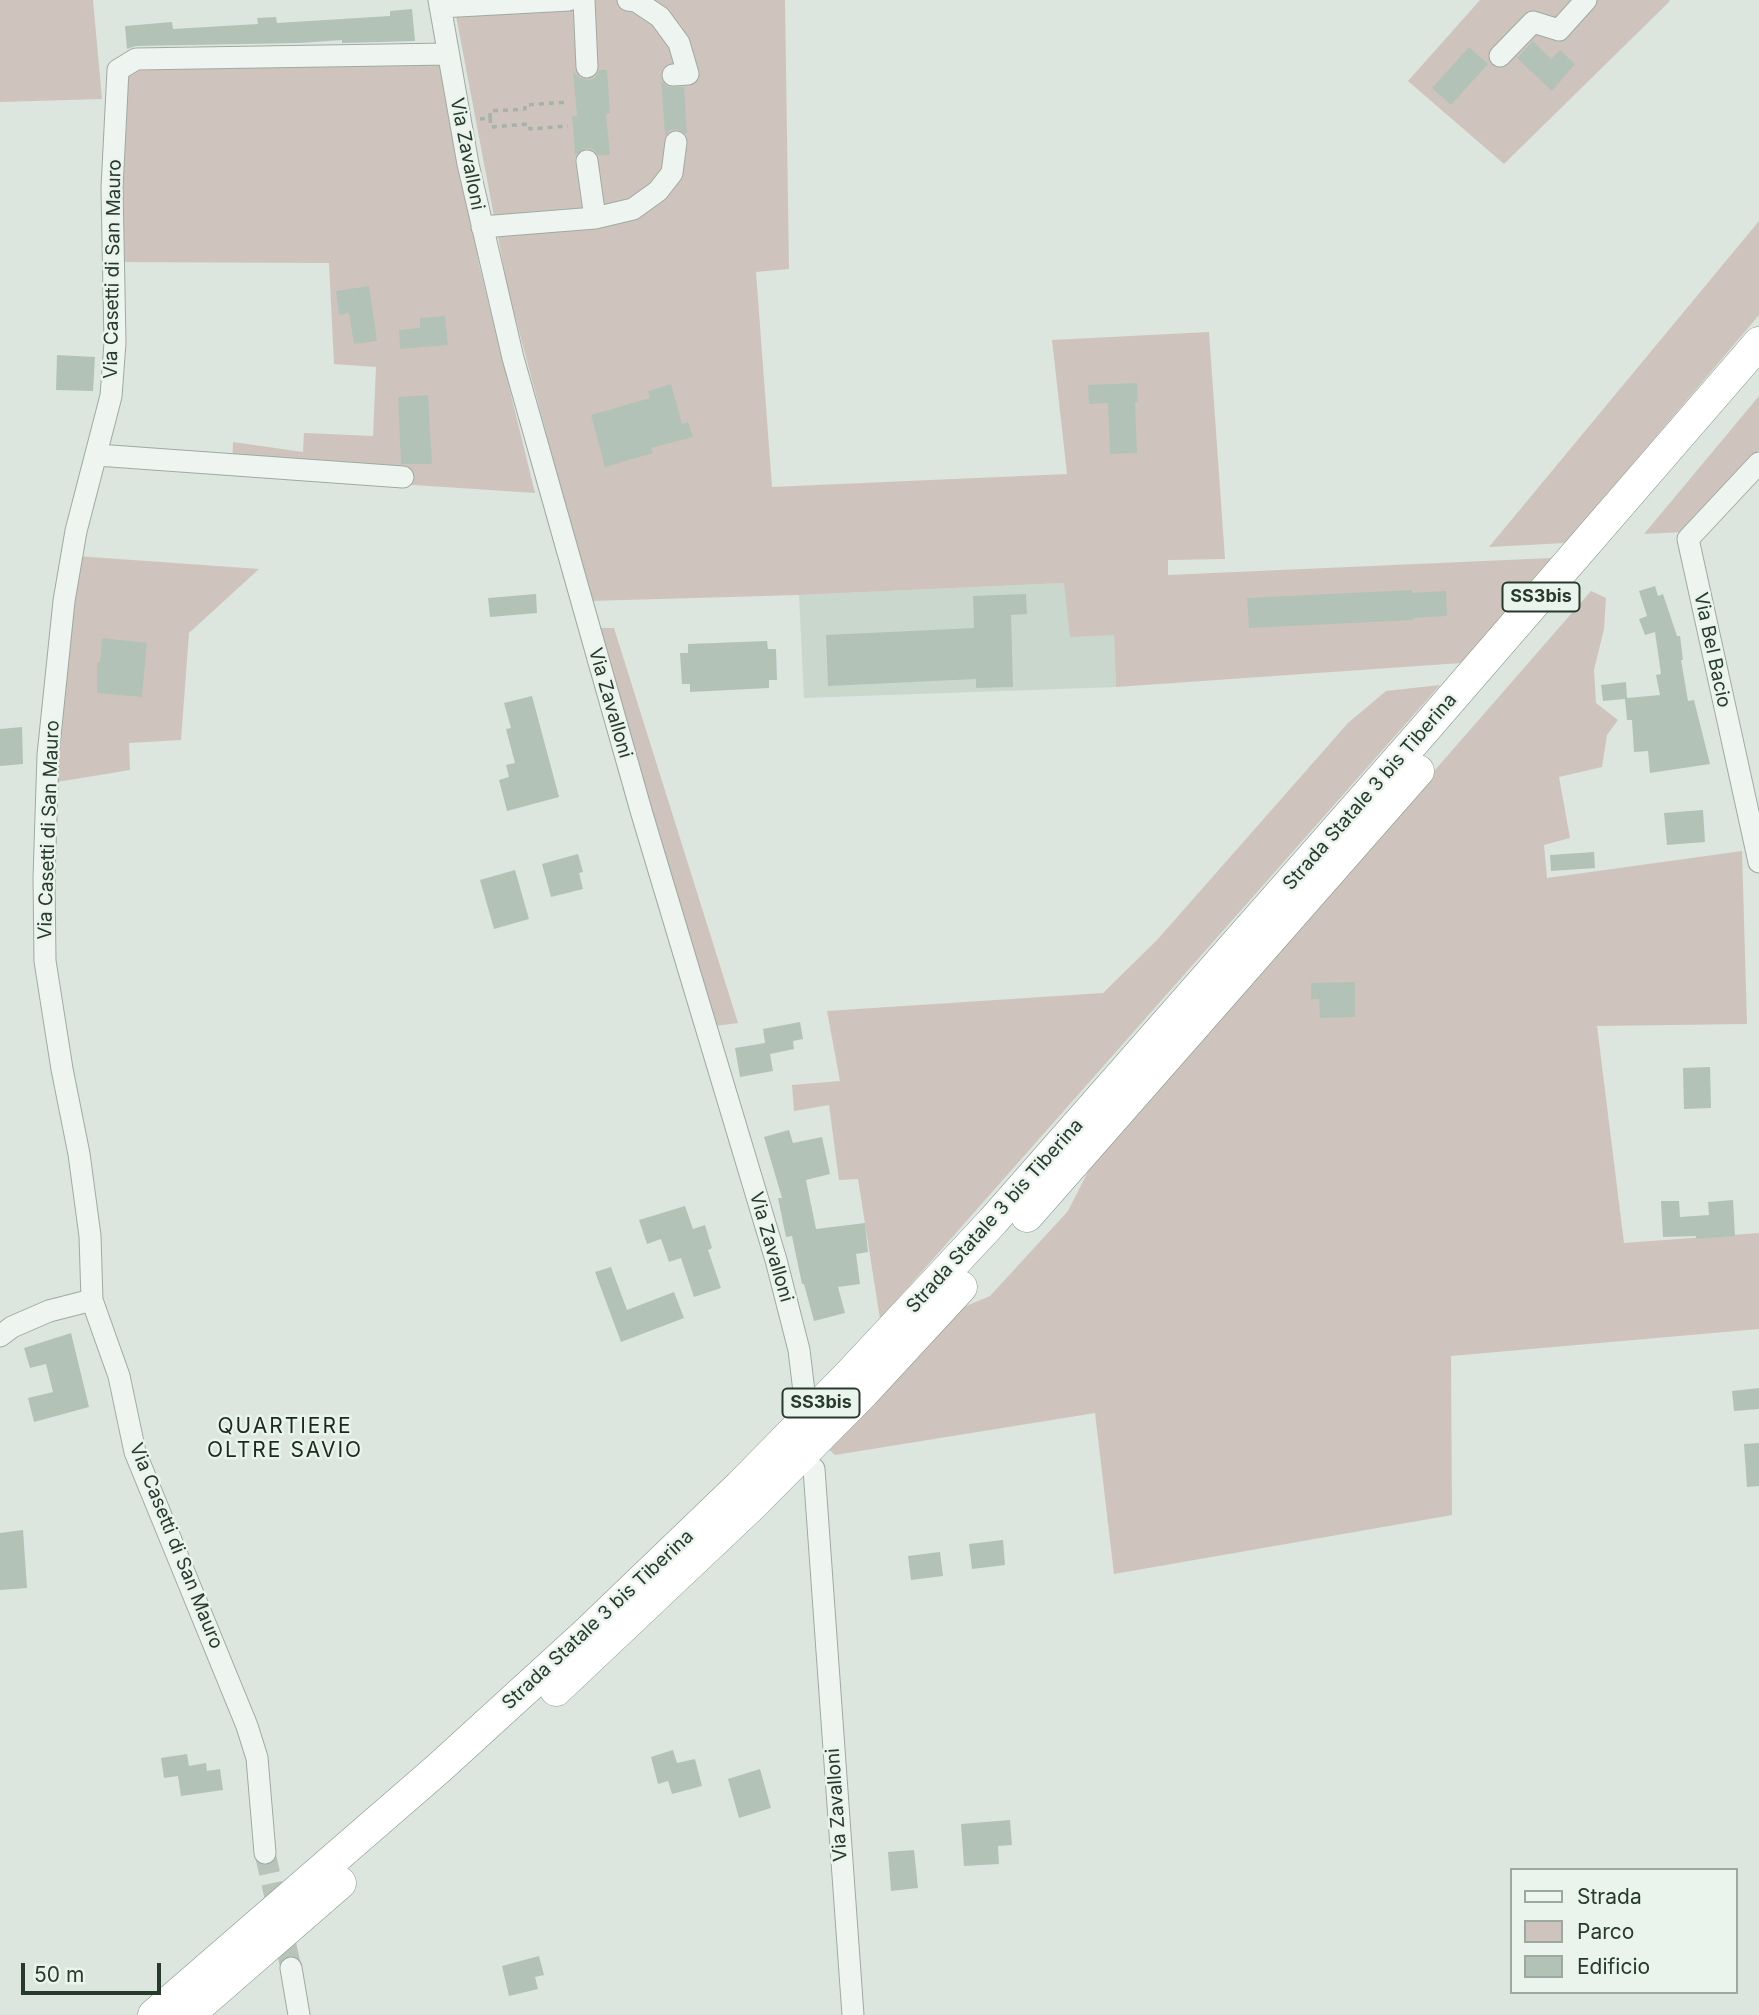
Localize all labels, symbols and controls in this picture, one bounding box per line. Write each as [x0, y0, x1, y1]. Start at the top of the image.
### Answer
street label: Via Zavalloni [445, 96, 489, 212]
street label: Via Casetti di San Mauro [100, 159, 126, 379]
road number: SS3bis [1502, 582, 1580, 612]
street label: Via Bel Bacio [1689, 590, 1735, 710]
street label: Via Zavalloni [583, 645, 637, 761]
street label: Strada Statale 3 bis Tiberina [1278, 689, 1462, 895]
street label: Via Casetti di San Mauro [34, 720, 64, 940]
street label: Strada Statale 3 bis Tiberina [902, 1114, 1088, 1318]
street label: Via Zavalloni [744, 1189, 798, 1305]
road number: SS3bis [782, 1388, 860, 1418]
district label: QUARTIERE OLTRE SAVIO [208, 1414, 362, 1464]
street label: Via Casetti di San Mauro [124, 1440, 228, 1652]
street label: Strada Statale 3 bis Tiberina [498, 1525, 698, 1715]
street label: Via Zavalloni [822, 1747, 852, 1863]
legend [1510, 1868, 1738, 1994]
text: Strada [1577, 1884, 1642, 1909]
text: Parco [1577, 1919, 1634, 1944]
scale bar [24, 1948, 164, 1992]
text: Edificio [1577, 1954, 1650, 1979]
text: 50 m [34, 1962, 84, 1987]

